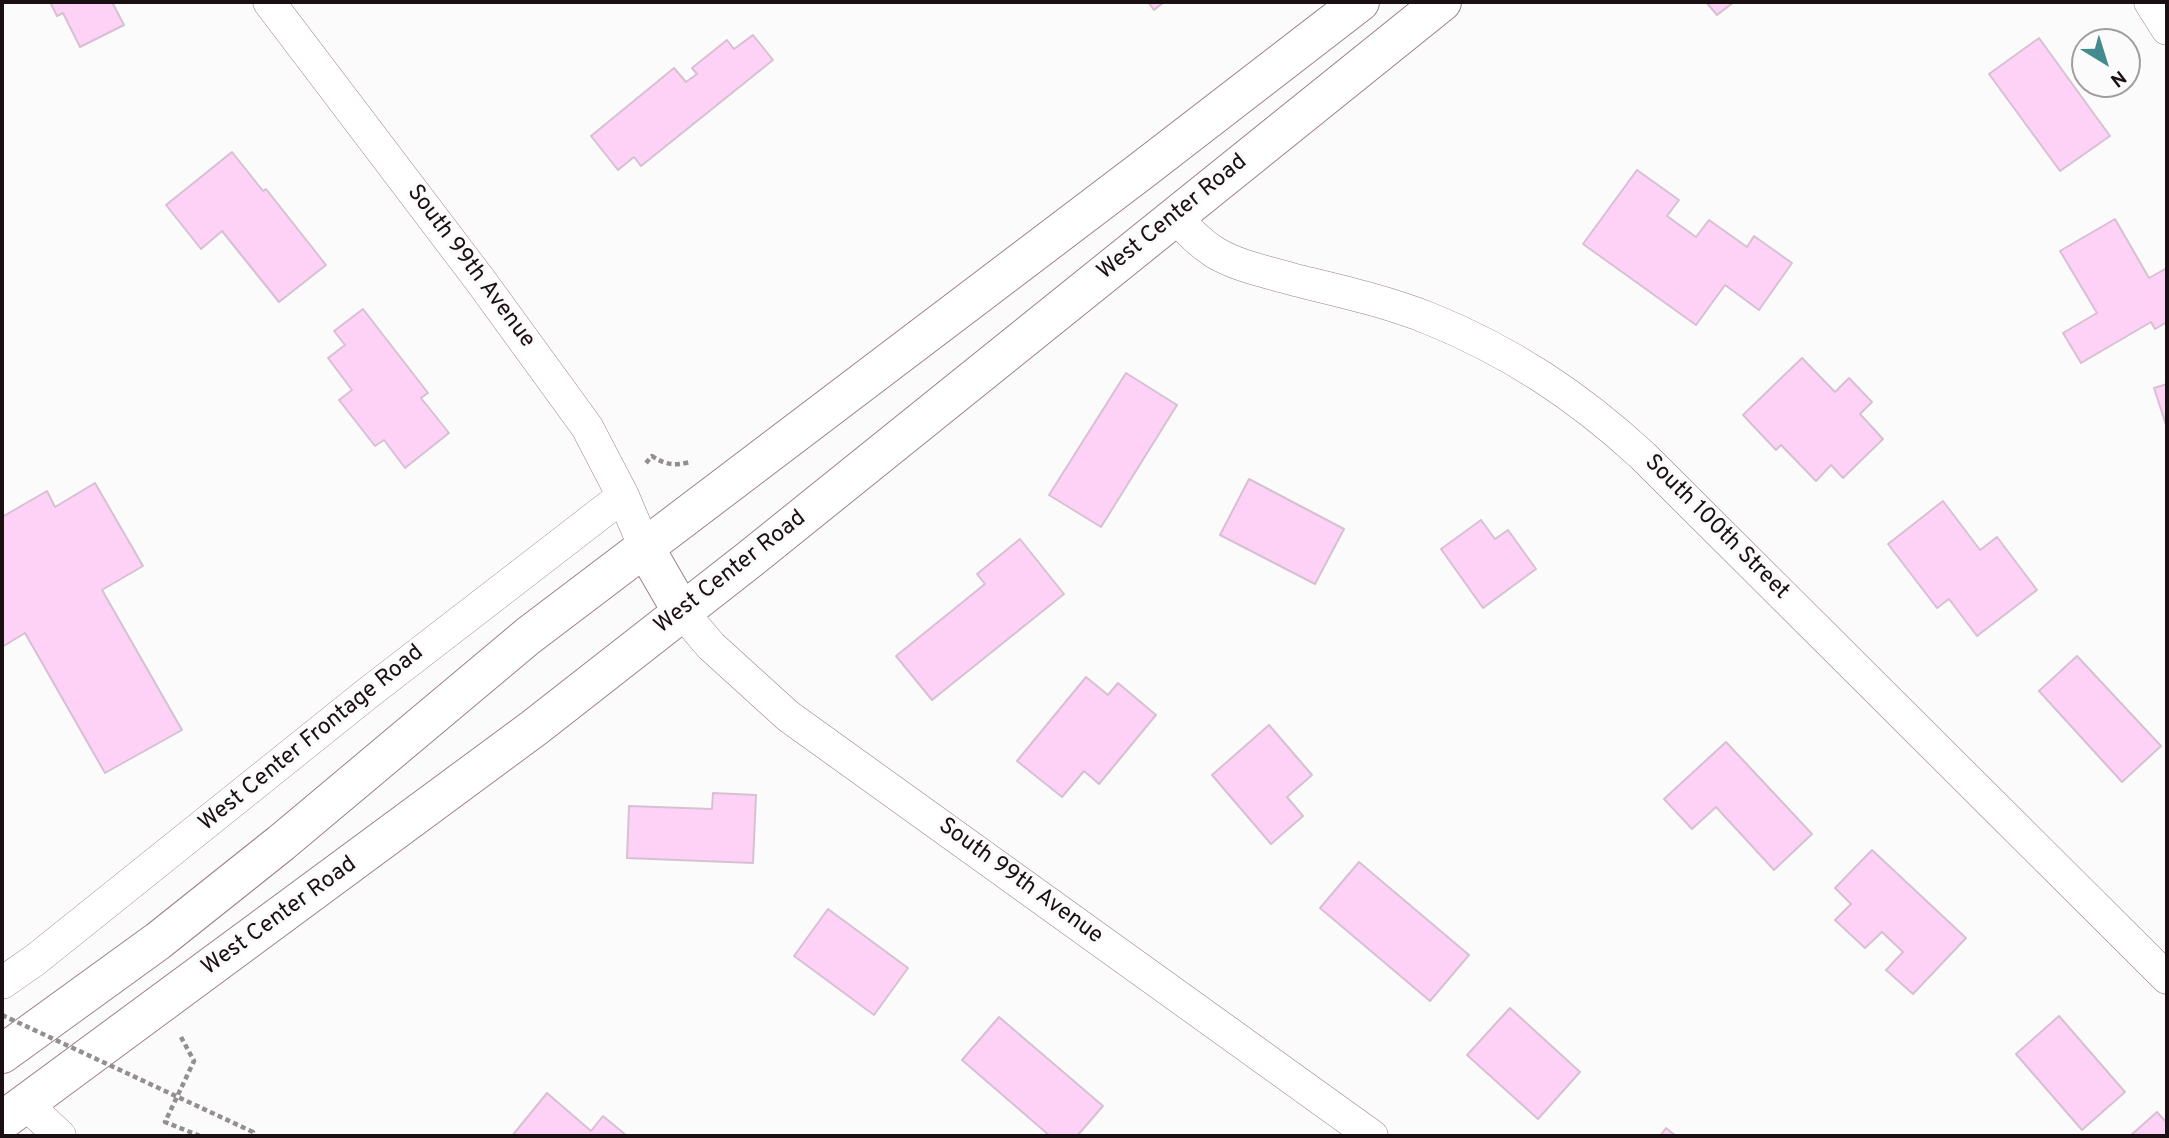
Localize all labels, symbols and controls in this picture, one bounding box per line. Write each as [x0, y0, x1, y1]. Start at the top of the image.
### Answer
north arrow [2071, 28, 2141, 98]
text: N [2105, 64, 2130, 92]
street label: West Center Road [1093, 149, 1253, 287]
street label: South 99th Avenue [400, 180, 540, 354]
street label: South 100th Street [1638, 450, 1794, 606]
street label: West Center Road [650, 505, 812, 641]
street label: West Center Frontage Road [194, 640, 430, 838]
street label: South 99th Avenue [932, 813, 1108, 951]
street label: West Center Road [197, 852, 363, 982]

